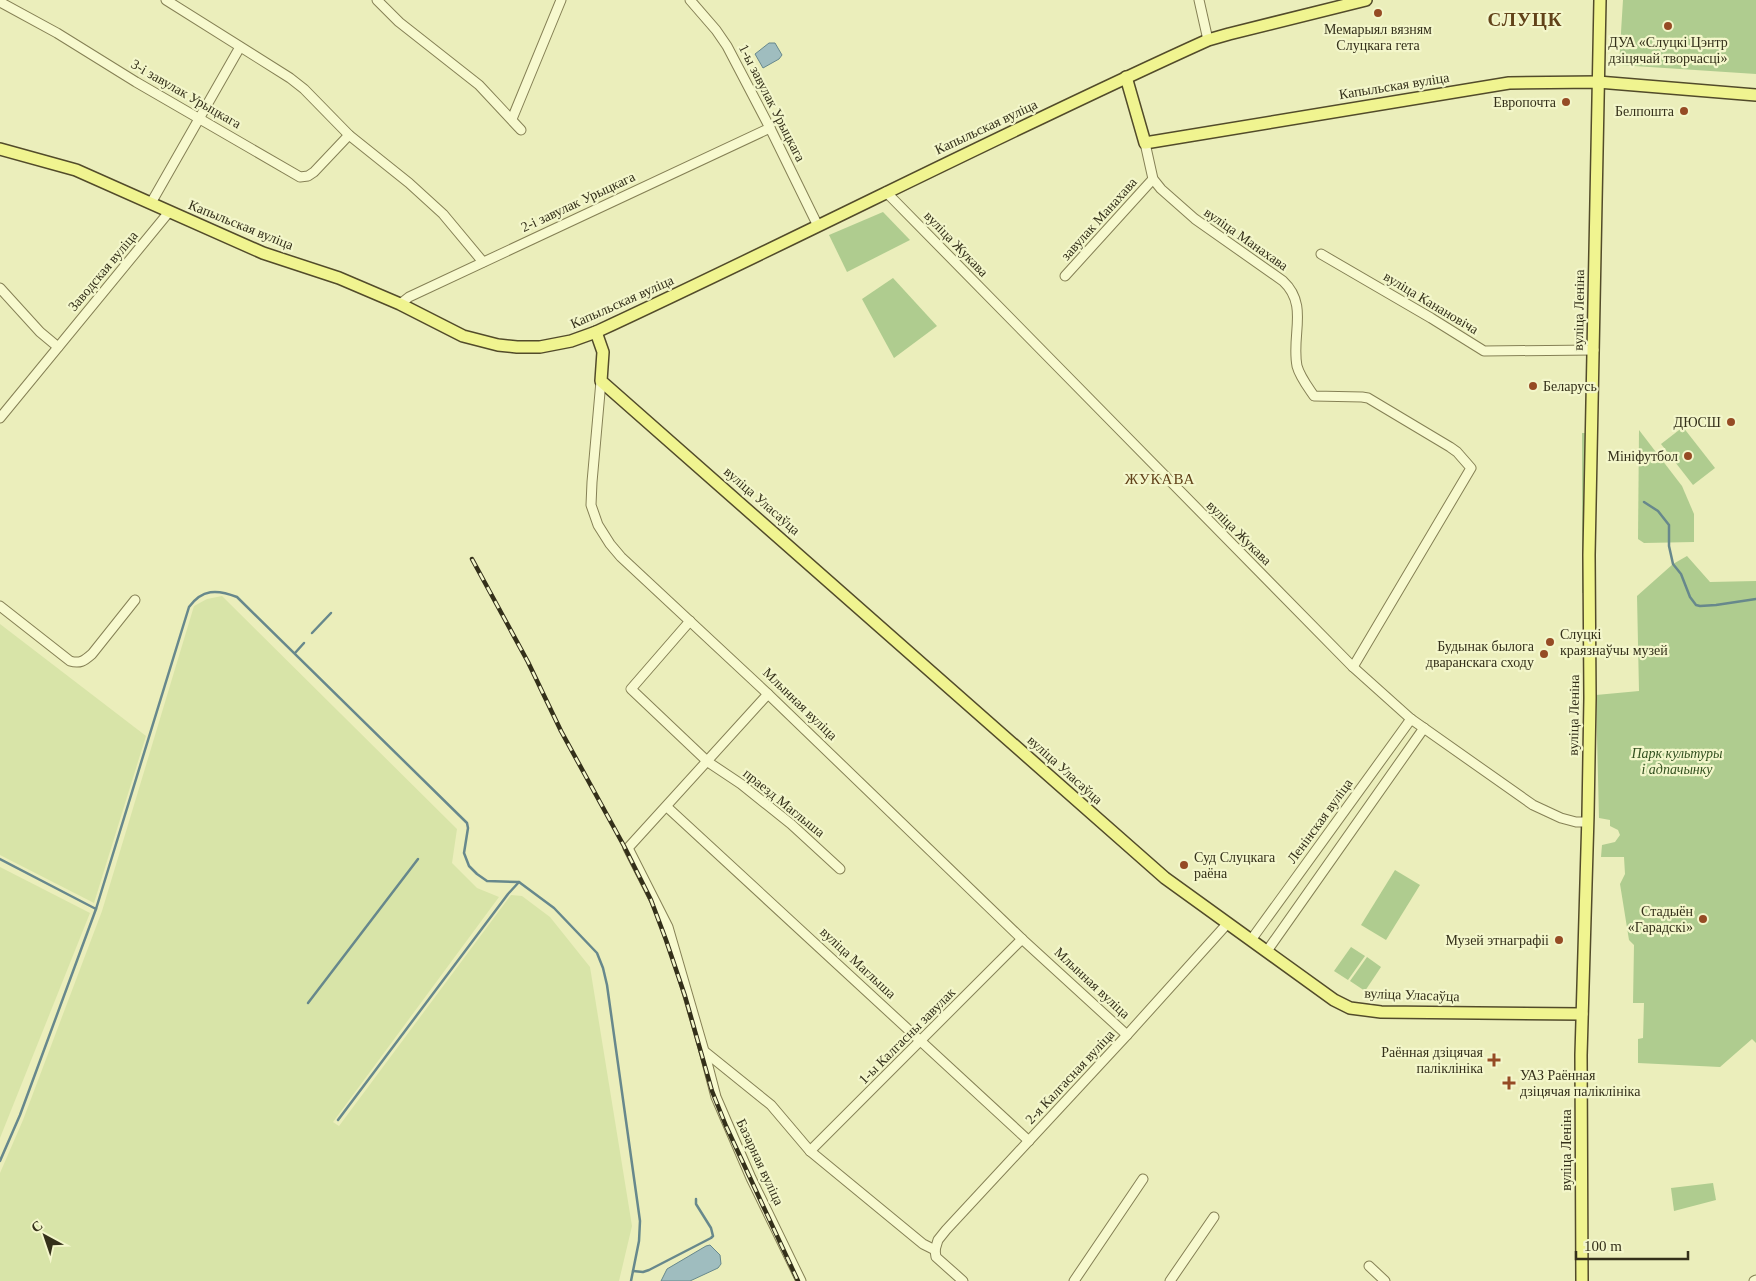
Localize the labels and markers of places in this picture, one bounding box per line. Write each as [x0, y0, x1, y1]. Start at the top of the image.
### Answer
marker: Мемарыял вязням Слуцкага гета [1372, 7, 1384, 19]
marker: ДУА «Слуцкі Цэнтр дзіцячай творчасці» [1662, 20, 1674, 32]
place label: Мемарыял вязням Слуцкага гета [1324, 22, 1432, 53]
place label: ДУА «Слуцкі Цэнтр дзіцячай творчасці» [1608, 35, 1728, 66]
place label: Европочта [1493, 95, 1557, 110]
marker: Европочта [1560, 96, 1572, 108]
place label: Белпошта [1615, 104, 1675, 119]
marker: Белпошта [1678, 105, 1690, 117]
place label: Беларусь [1543, 379, 1597, 394]
marker: Беларусь [1527, 380, 1539, 392]
place label: ДЮСШ [1674, 415, 1721, 430]
marker: ДЮСШ [1725, 416, 1737, 428]
place label: Мініфутбол [1608, 449, 1678, 464]
marker: Мініфутбол [1682, 450, 1694, 462]
place label: Слуцкі краязнаўчы музей [1560, 627, 1668, 658]
marker: Слуцкі краязнаўчы музей [1544, 636, 1556, 648]
place label: Будынак былога дваранскага сходу [1426, 639, 1535, 670]
marker: Будынак былога дваранскага сходу [1538, 648, 1550, 660]
place label: Суд Слуцкага раёна [1194, 850, 1276, 881]
marker: Суд Слуцкага раёна [1178, 859, 1190, 871]
place label: Стадыён «Гарадскі» [1628, 904, 1693, 935]
marker: Стадыён «Гарадскі» [1697, 913, 1709, 925]
place label: Музей этнаграфіі [1446, 933, 1549, 948]
marker: Музей этнаграфіі [1553, 934, 1565, 946]
place label: Раённая дзіцячая паліклініка [1381, 1045, 1484, 1076]
marker: Раённая дзіцячая паліклініка [1487, 1053, 1501, 1067]
place label: УАЗ Раённая дзіцячая паліклініка [1520, 1068, 1641, 1099]
marker: УАЗ Раённая дзіцячая паліклініка [1502, 1076, 1516, 1090]

